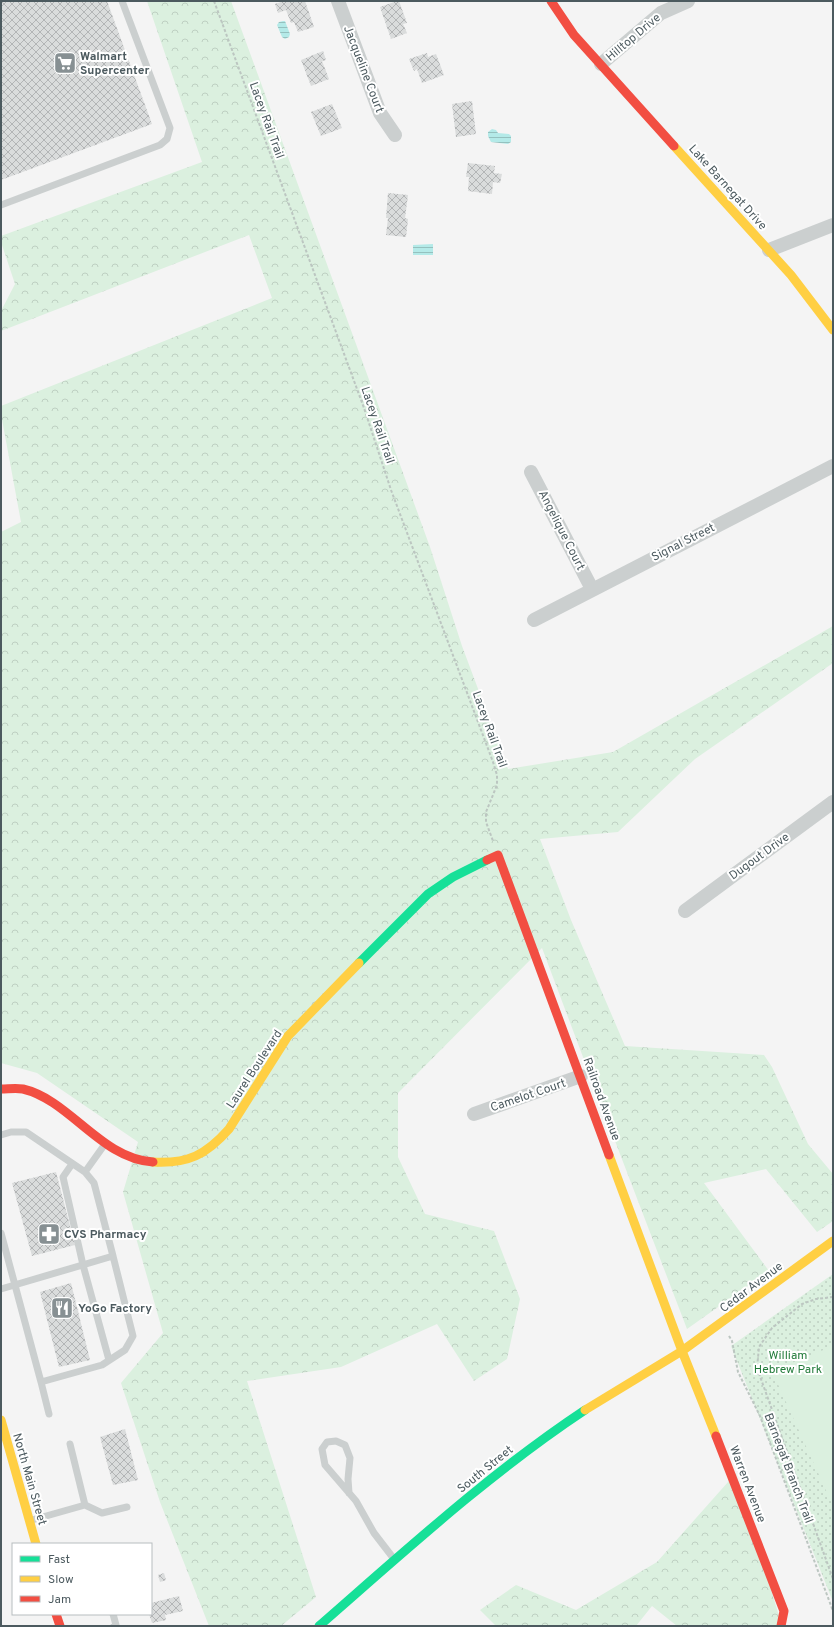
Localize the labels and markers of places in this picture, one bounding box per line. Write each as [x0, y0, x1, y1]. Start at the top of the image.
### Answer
place label: Walmart Supercenter [80, 49, 149, 79]
supermarket icon: Walmart Supercenter [52, 50, 78, 76]
pharmacy icon: CVS Pharmacy [36, 1221, 62, 1247]
place label: CVS Pharmacy [64, 1227, 147, 1243]
restaurant icon: YoGo Factory [49, 1295, 75, 1321]
place label: YoGo Factory [78, 1301, 152, 1317]

